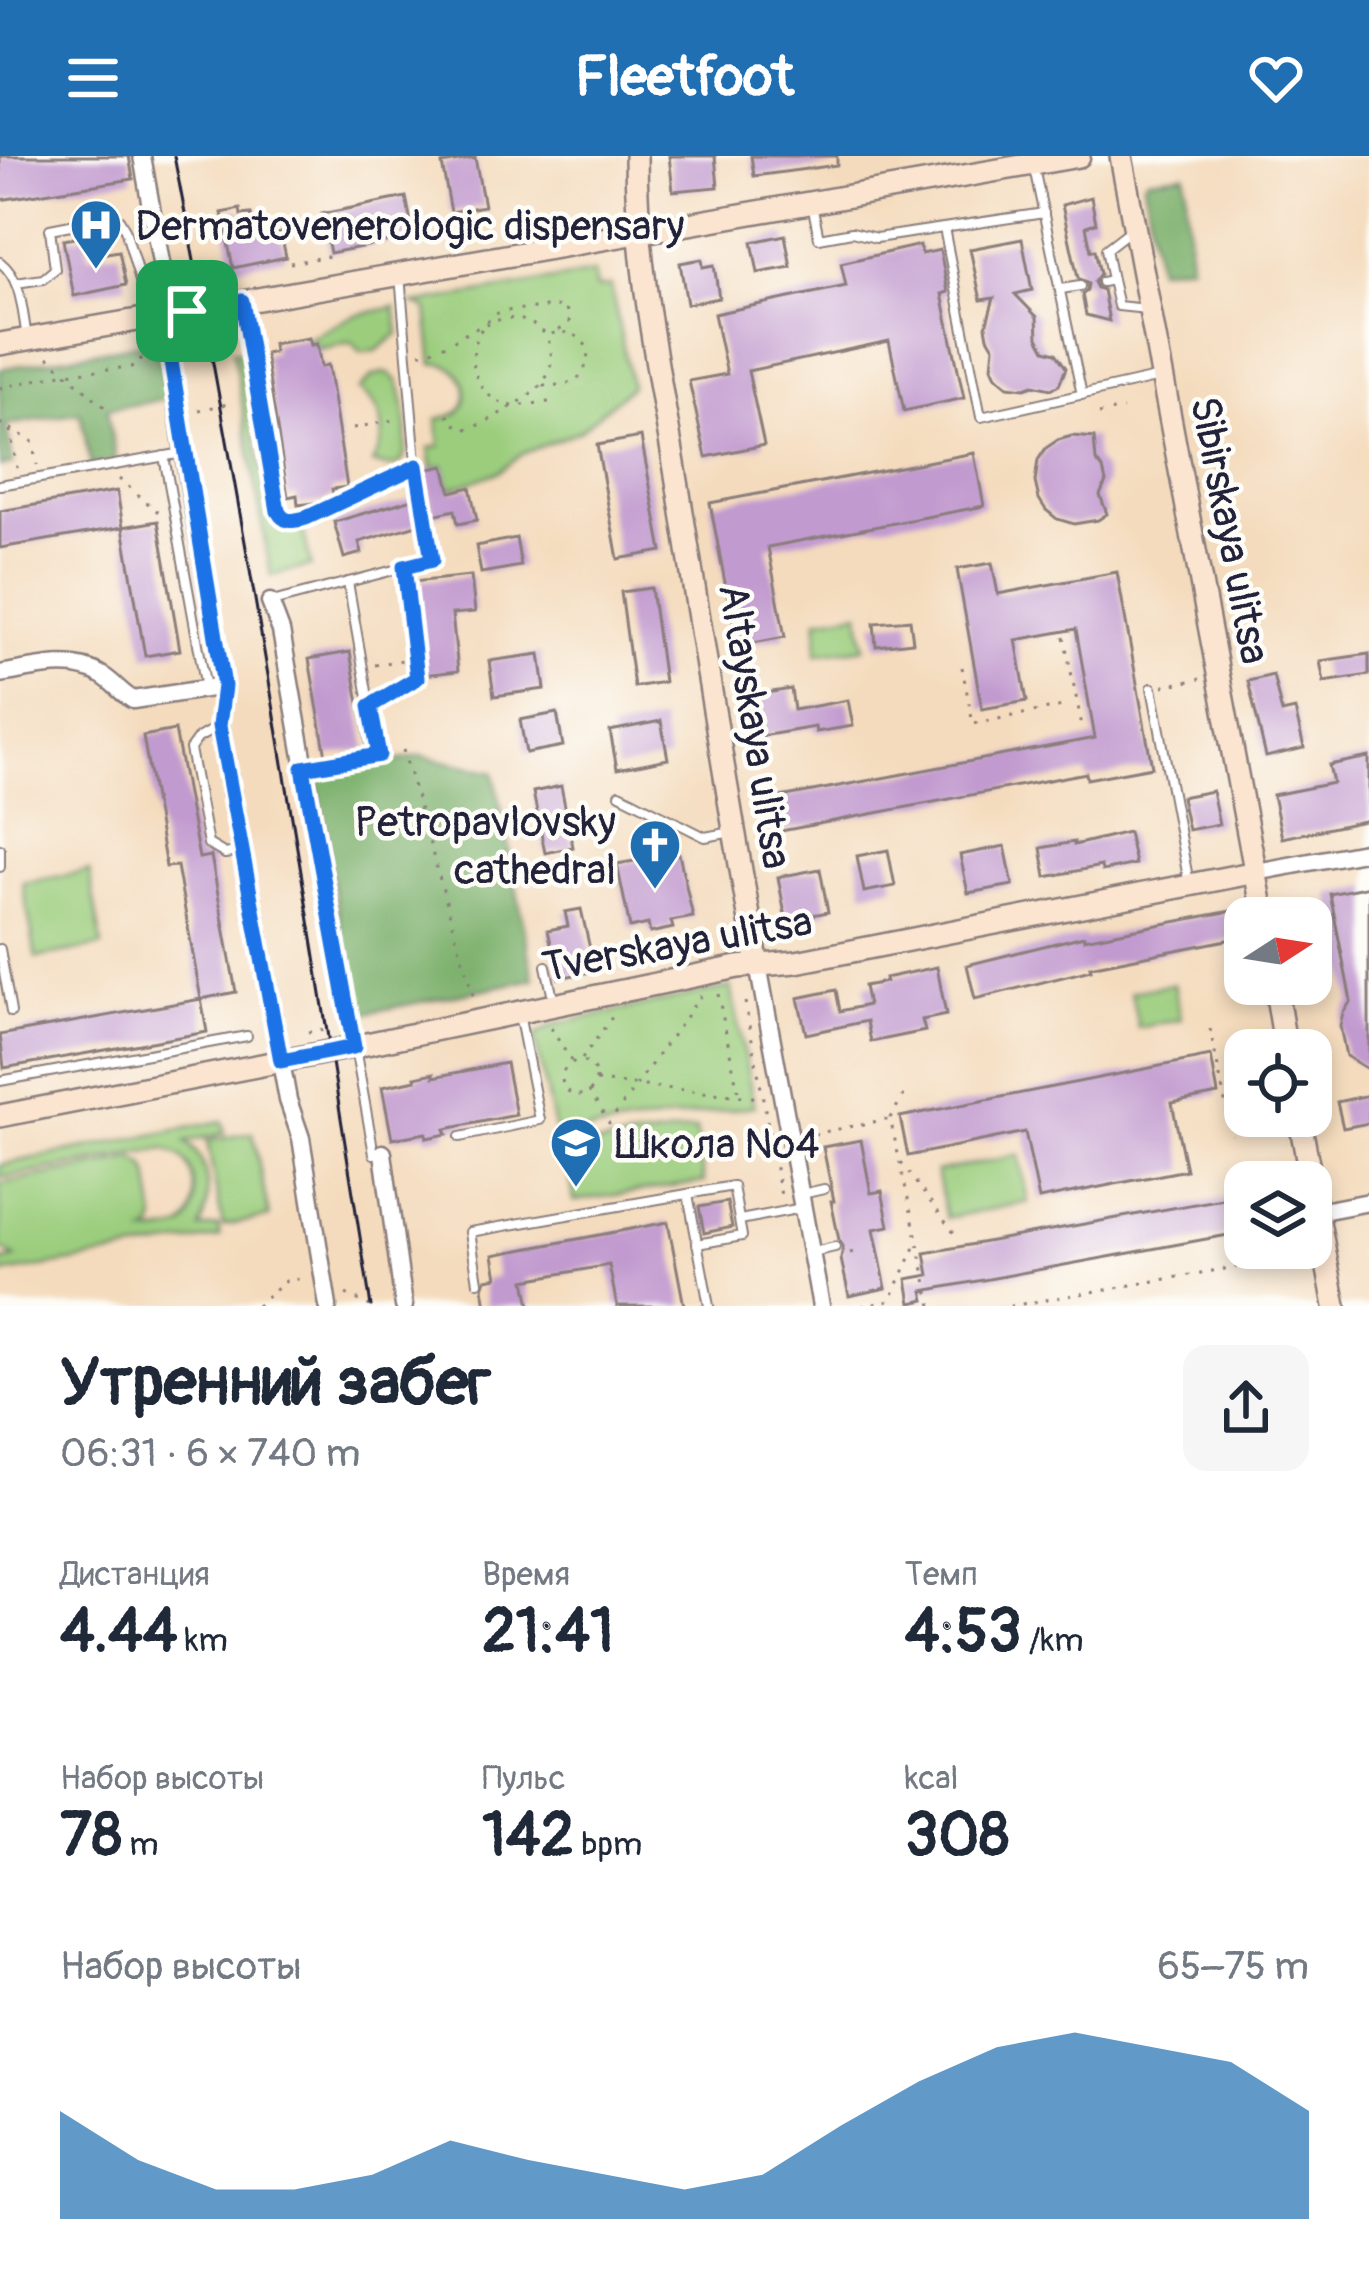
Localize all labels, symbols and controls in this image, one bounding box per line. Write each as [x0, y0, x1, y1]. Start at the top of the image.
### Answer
text: Fleetfoot [575, 44, 794, 112]
icon: menu [60, 45, 126, 111]
icon: heart [1243, 45, 1309, 111]
hospital icon: Dermatovenerologic dispensary [68, 197, 124, 271]
place label: Dermatovenerologic dispensary [135, 201, 684, 253]
pin [136, 260, 238, 362]
icon: arrive [154, 278, 220, 344]
street label: Sibirskaya ulitsa [1178, 392, 1280, 668]
street label: Altayskaya ulitsa [706, 580, 802, 873]
place label: Petropavlovsky cathedral [354, 797, 616, 897]
church icon: Petropavlovsky cathedral [627, 817, 683, 891]
street label: Tverskaya ulitsa [538, 896, 816, 994]
north arrow [1224, 897, 1332, 1005]
map controls [1224, 897, 1332, 1269]
button: locate [1224, 1029, 1332, 1137]
school or university icon: Школа №4 [548, 1115, 604, 1189]
place label: Школа №4 [615, 1119, 820, 1171]
button: layers [1224, 1161, 1332, 1269]
text: Утренний забег [60, 1342, 491, 1425]
button: share [1183, 1345, 1309, 1471]
text: 06:31 · 6 × 740 m [60, 1429, 360, 1478]
text: Дистанция [60, 1554, 210, 1595]
text: Время [482, 1554, 570, 1595]
text: Темп [905, 1554, 978, 1595]
text: 4.44 [60, 1595, 178, 1670]
text: 21:41 [482, 1595, 614, 1670]
text: 4:53 [905, 1595, 1021, 1670]
text: km [178, 1620, 228, 1661]
text: /km [1021, 1620, 1084, 1661]
text: Набор высоты [60, 1758, 264, 1799]
text: Пульс [482, 1758, 566, 1799]
text: kcal [905, 1758, 958, 1799]
text: 78 [60, 1799, 122, 1874]
text: 142 [482, 1799, 574, 1874]
text: 308 [905, 1799, 1009, 1874]
text: m [122, 1824, 158, 1865]
text: bpm [574, 1824, 642, 1865]
text: Набор высоты [60, 1942, 302, 1991]
text: 65–75 m [1157, 1942, 1309, 1991]

